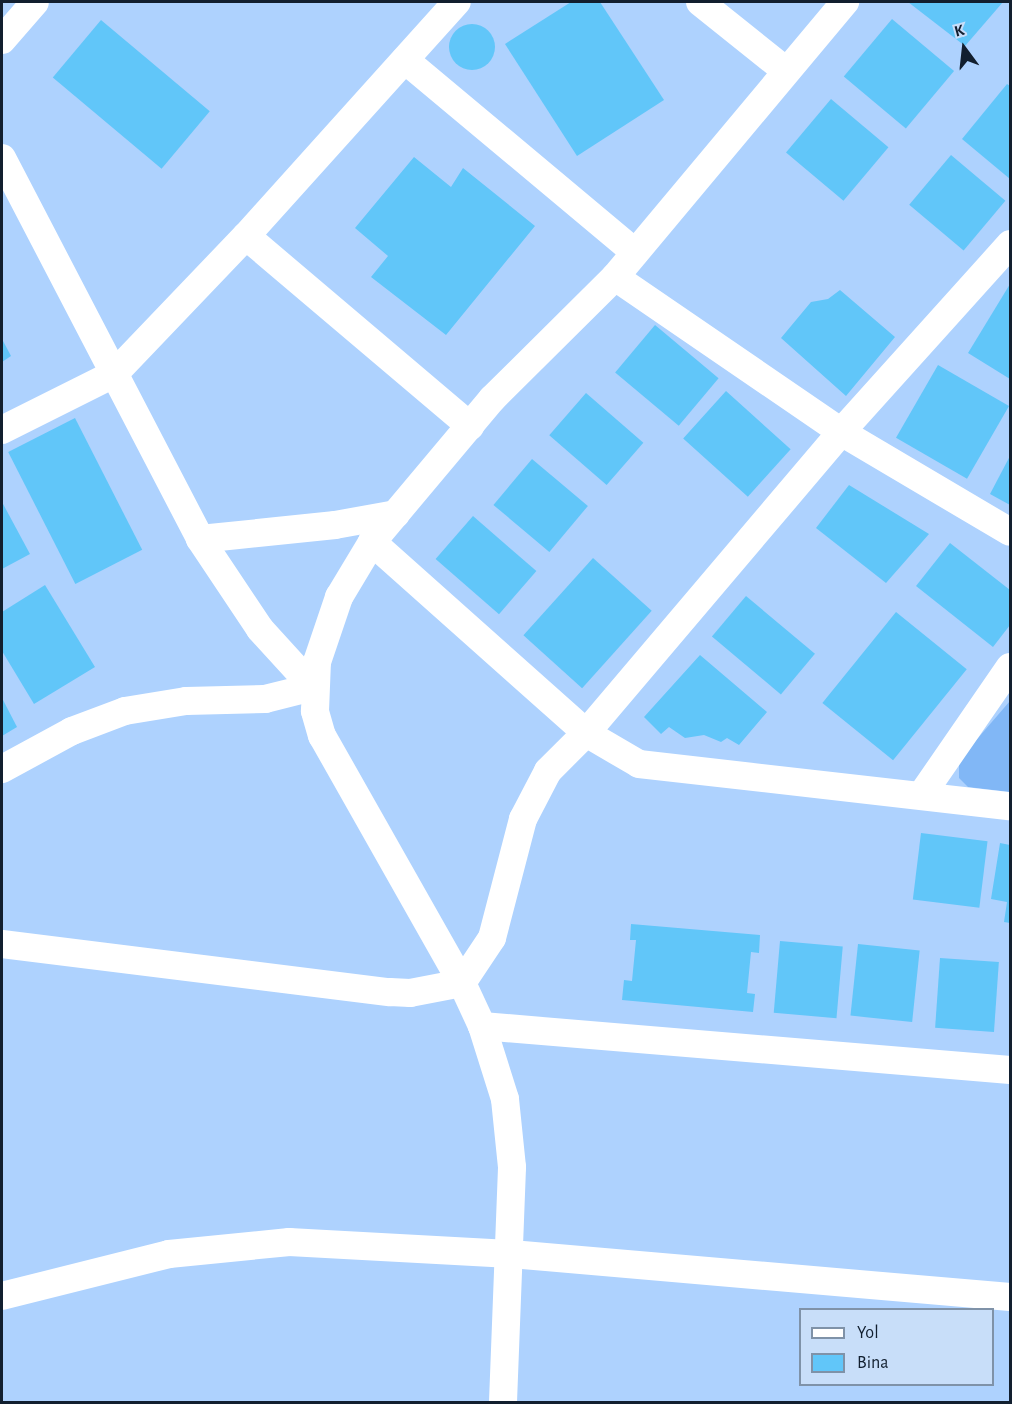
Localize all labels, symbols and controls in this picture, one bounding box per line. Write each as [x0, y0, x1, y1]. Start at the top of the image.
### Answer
north arrow [934, 18, 994, 78]
text: K [953, 22, 966, 40]
legend [799, 1308, 994, 1386]
text: Yol [857, 1324, 879, 1342]
text: Bina [857, 1354, 889, 1372]

